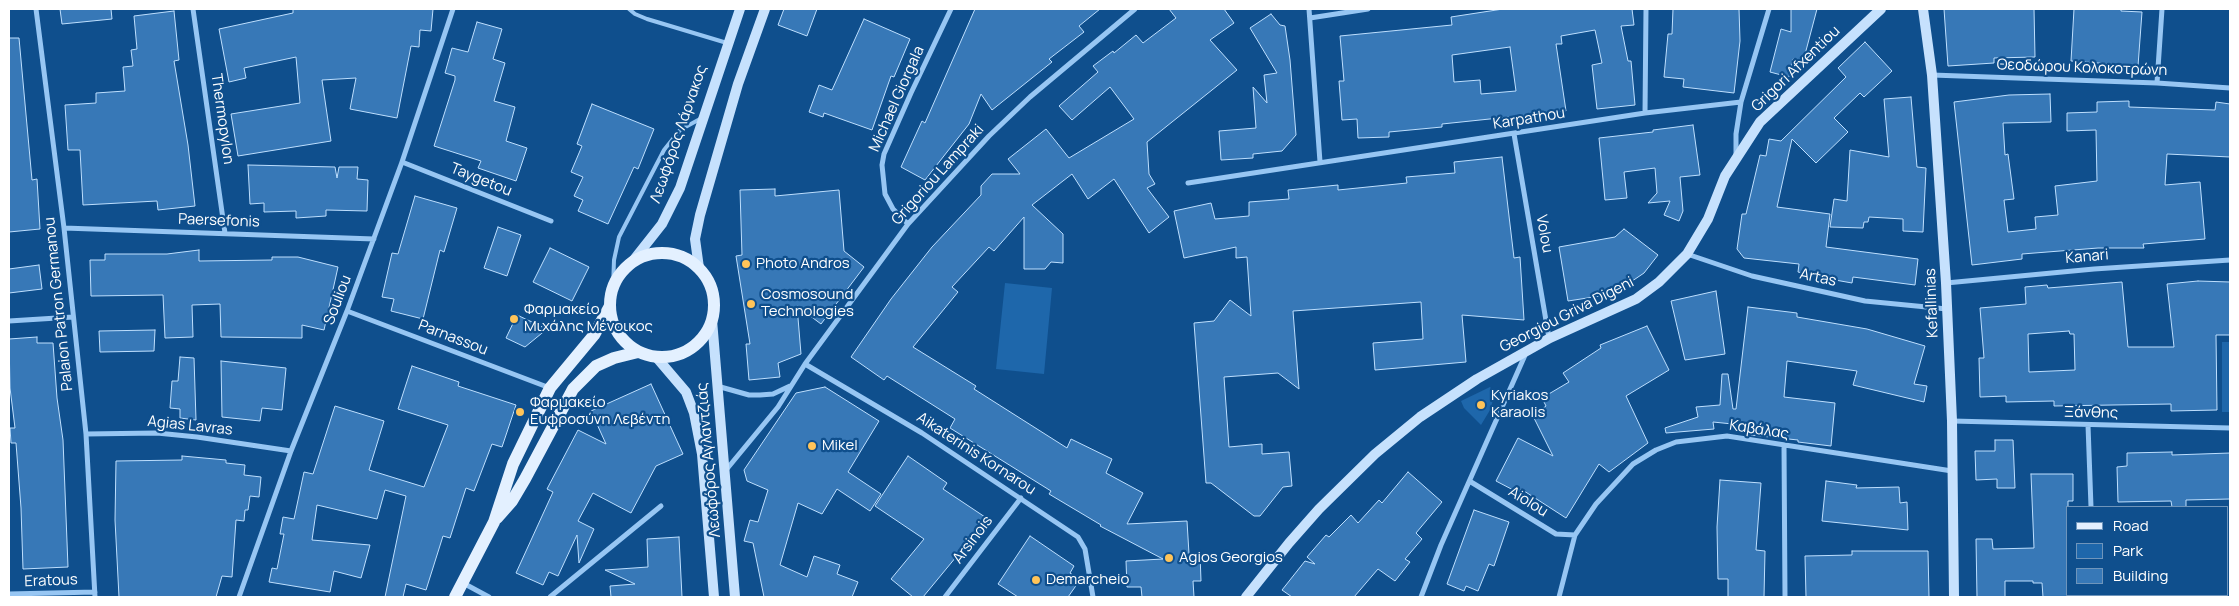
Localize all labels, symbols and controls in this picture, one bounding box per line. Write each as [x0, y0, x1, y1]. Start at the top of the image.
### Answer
street label: Grigori Afxentiou [1748, 22, 1844, 116]
street label: Michael Giorgala [866, 43, 928, 155]
street label: Θεοδώρου Κολοκοτρώνη [1996, 56, 2168, 80]
street label: Λεωφόρος Λάρνακος [647, 62, 711, 206]
street label: Thermopylon [207, 73, 237, 165]
street label: Karpathou [1492, 104, 1566, 134]
street label: Grigoriou Lampraki [888, 121, 988, 229]
street label: Taygetou [448, 160, 514, 200]
street label: Paersefonis [178, 211, 260, 231]
street label: Volou [1532, 214, 1556, 254]
street label: Palaion Patron Germanou [41, 216, 77, 392]
street label: Kanari [2065, 246, 2109, 268]
place label: Photo Andros [756, 255, 850, 273]
marker: Photo Andros [740, 258, 752, 270]
street label: Artas [1798, 265, 1838, 291]
street label: Kefallinias [1922, 268, 1942, 338]
street label: Souliou [320, 273, 356, 327]
street label: Georgiou Griva Digeni [1497, 273, 1637, 357]
place label: Cosmosound Technologies [761, 286, 854, 321]
marker: Cosmosound Technologies [745, 298, 757, 310]
place label: Φαρμακείο Μιχάλης Μένοικος [524, 301, 653, 336]
marker: Φαρμακείο Μιχάλης Μένοικος [508, 313, 520, 325]
street label: Parnassou [416, 316, 490, 360]
street label: Λεωφόρος Αγλαντζιάς [693, 382, 725, 538]
place label: Kyriakos Karaolis [1491, 387, 1548, 422]
place label: Φαρμακείο Ευφροσύνη Λεβέντη [530, 394, 670, 429]
marker: Kyriakos Karaolis [1475, 399, 1487, 411]
street label: Ξάνθης [2064, 404, 2118, 422]
marker: Φαρμακείο Ευφροσύνη Λεβέντη [514, 406, 526, 418]
street label: Aikaterinis Kornarou [913, 409, 1039, 499]
street label: Agias Lavras [146, 413, 234, 439]
street label: Καβάλας [1728, 416, 1790, 444]
place label: Mikel [822, 437, 858, 455]
marker: Mikel [806, 440, 818, 452]
street label: Aiolou [1505, 483, 1551, 521]
legend [2066, 506, 2229, 596]
street label: Arsinois [949, 513, 997, 567]
text: Road [2113, 515, 2149, 536]
text: Park [2113, 540, 2143, 561]
place label: Agios Georgios [1179, 549, 1283, 567]
marker: Agios Georgios [1163, 552, 1175, 564]
text: Building [2113, 565, 2168, 586]
street label: Eratous [24, 571, 78, 591]
place label: Demarcheio [1046, 571, 1129, 589]
marker: Demarcheio [1030, 574, 1042, 586]

